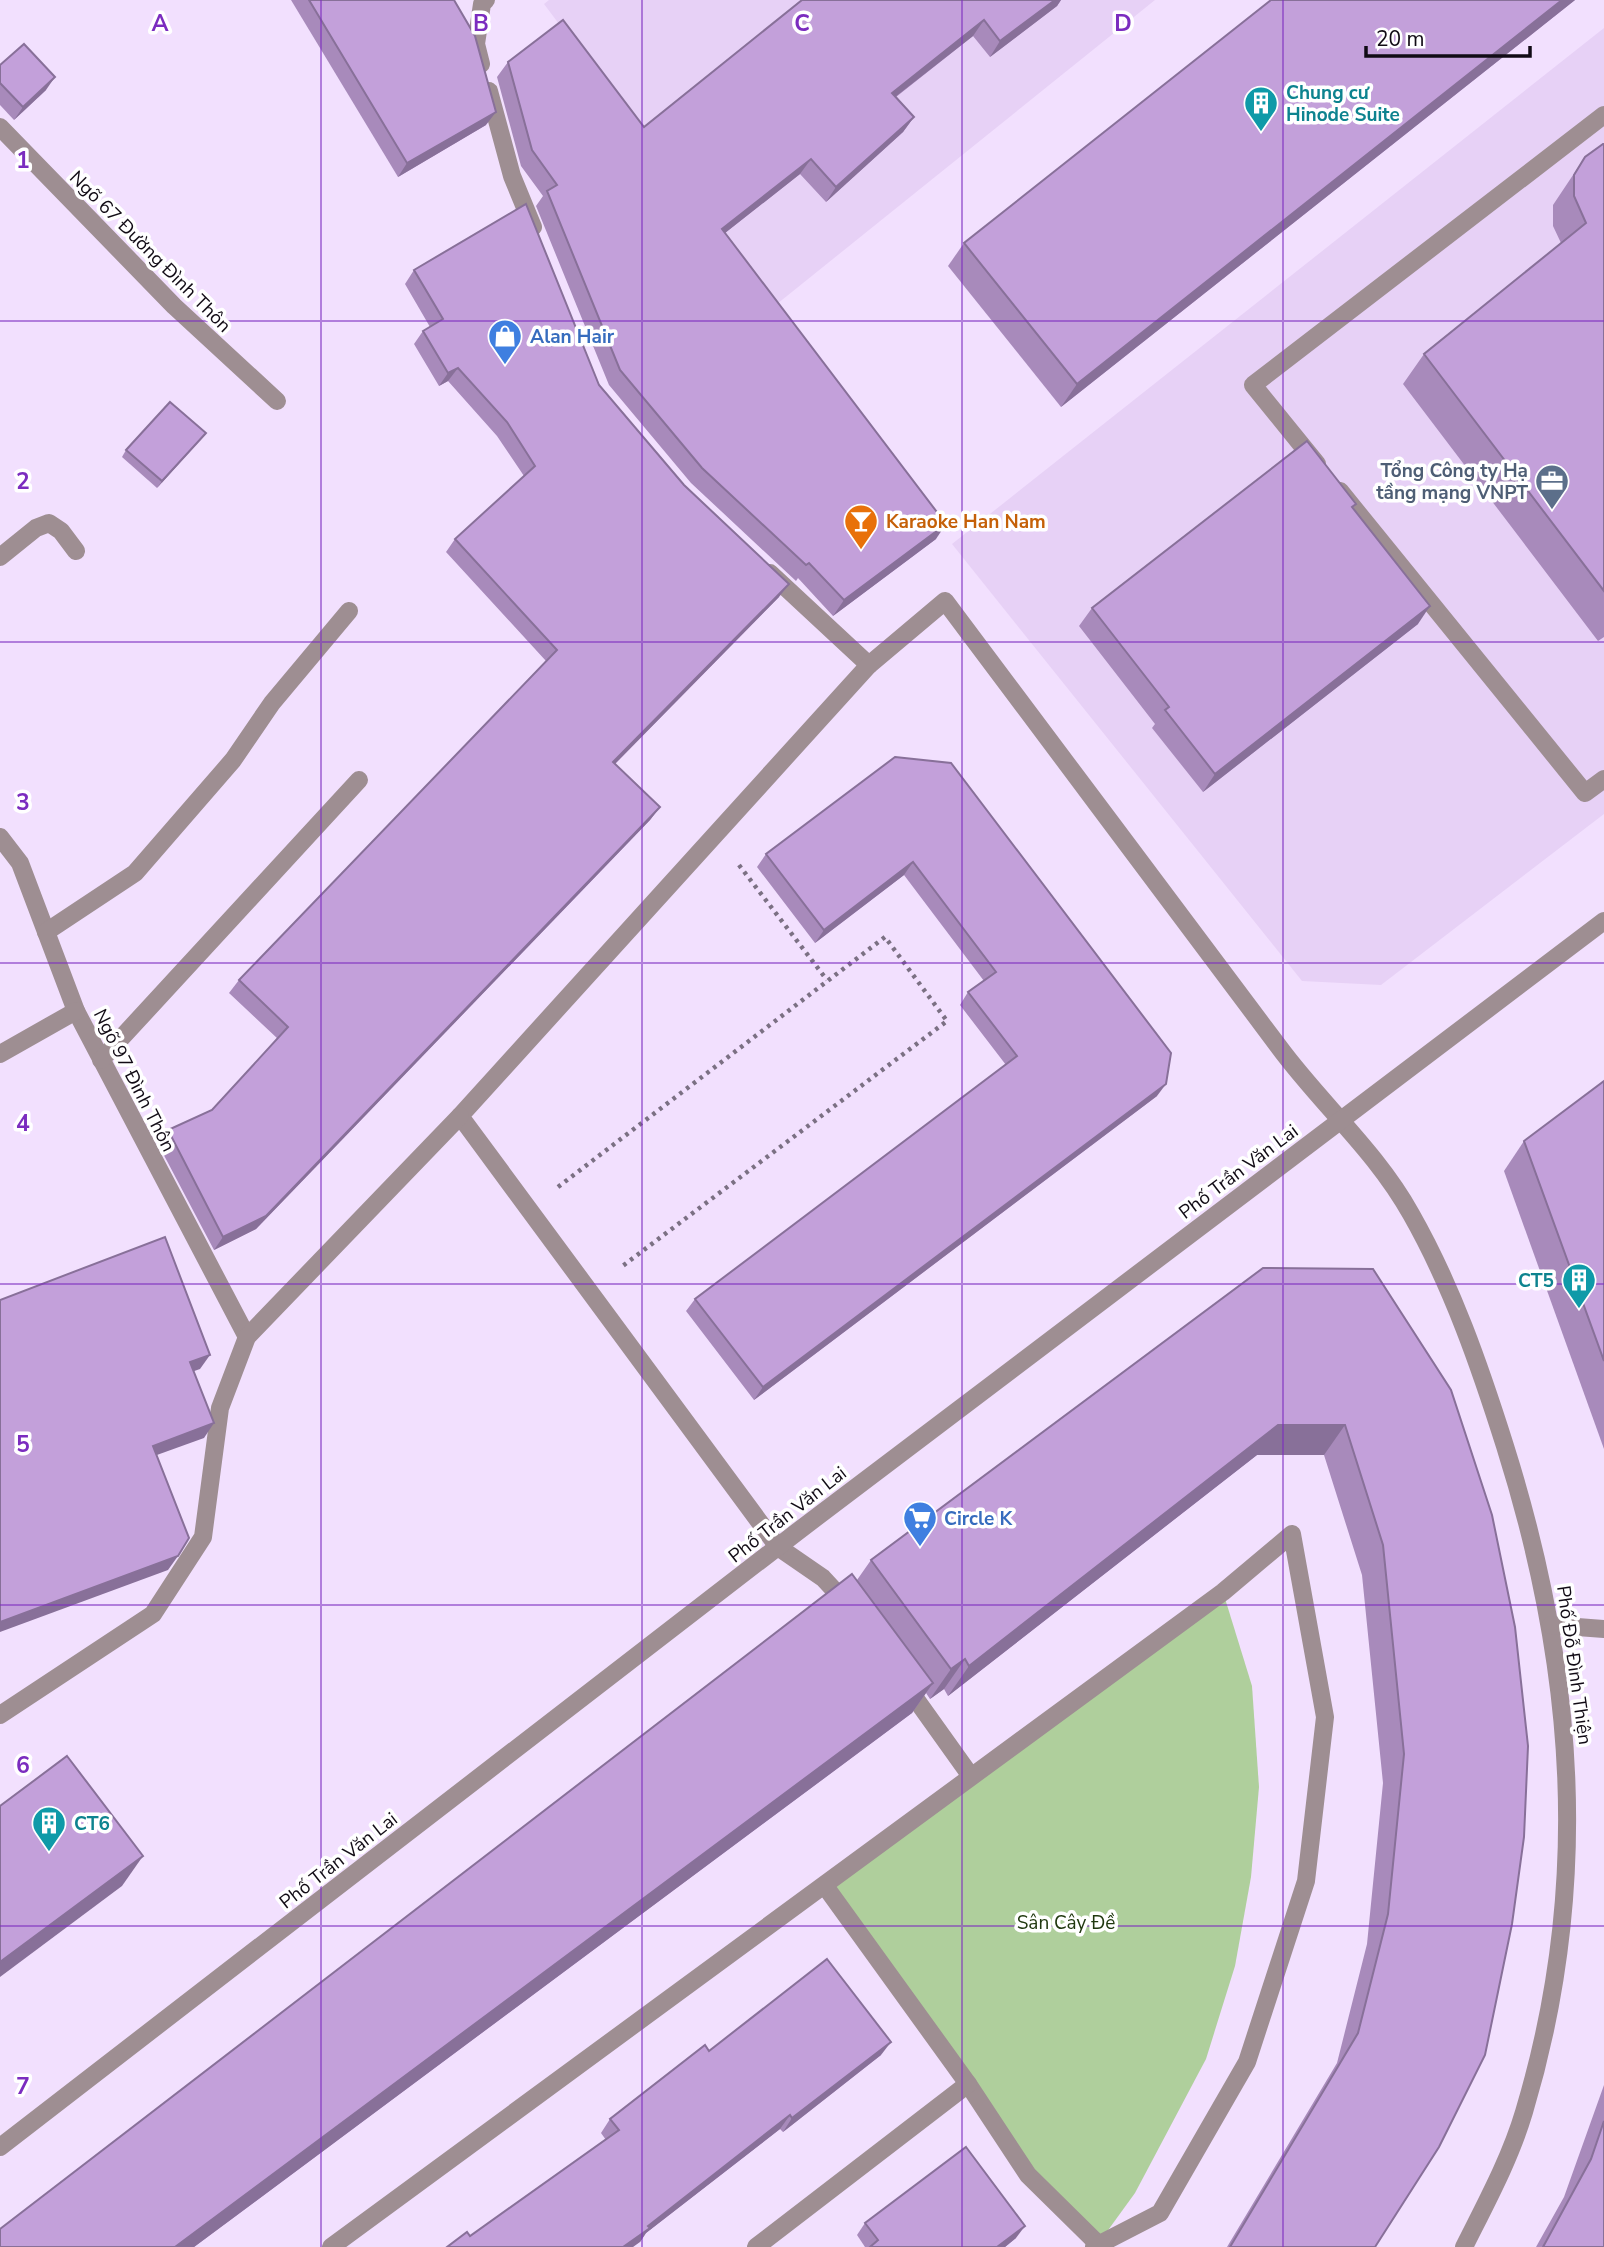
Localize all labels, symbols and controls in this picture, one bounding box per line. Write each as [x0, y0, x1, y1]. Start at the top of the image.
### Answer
text: A [151, 8, 169, 39]
text: B [473, 8, 489, 39]
text: C [794, 8, 810, 39]
text: D [1114, 8, 1132, 39]
scale bar [1366, 14, 1530, 58]
text: 20 m [1376, 25, 1425, 53]
place label: Chung cư Hinode Suite [1286, 80, 1400, 128]
building icon: Chung cư Hinode Suite [1242, 84, 1280, 133]
text: 1 [16, 145, 30, 176]
street label: Ngõ 67 Đường Đình Thôn [64, 165, 237, 338]
shop icon: Alan Hair [486, 317, 524, 366]
place label: Alan Hair [530, 324, 615, 350]
place label: Tổng Công ty Hạ tầng mạng VNPT [1376, 458, 1528, 506]
office icon: Tổng Công ty Hạ tầng mạng VNPT [1533, 462, 1571, 511]
text: 2 [16, 466, 30, 497]
bar icon: Karaoke Han Nam [842, 502, 880, 551]
place label: Karaoke Han Nam [886, 509, 1046, 535]
text: 3 [16, 787, 30, 818]
street label: Ngõ 97 Đình Thôn [87, 1005, 181, 1156]
text: 4 [16, 1108, 30, 1139]
street label: Phố Trần Văn Lai [1174, 1118, 1304, 1225]
building icon: CT5 [1560, 1261, 1598, 1310]
place label: CT5 [1518, 1268, 1554, 1294]
text: 5 [16, 1429, 30, 1460]
street label: Phố Trần Văn Lai [723, 1460, 852, 1569]
supermarket icon: Circle K [901, 1499, 939, 1548]
place label: Circle K [944, 1506, 1013, 1532]
street label: Phố Đỗ Đình Thiện [1550, 1584, 1598, 1746]
text: 6 [16, 1750, 30, 1781]
building icon: CT6 [30, 1804, 68, 1853]
street label: Phố Trần Văn Lai [274, 1806, 403, 1915]
place label: CT6 [74, 1811, 110, 1837]
park label: Sân Cây Đề [1017, 1910, 1115, 1936]
text: 7 [16, 2071, 30, 2102]

